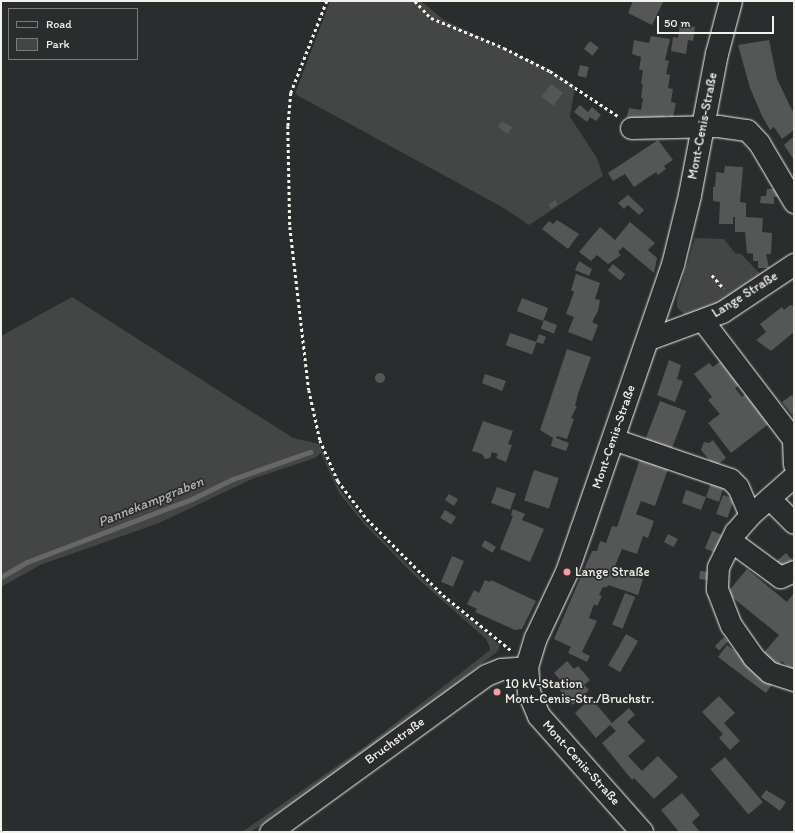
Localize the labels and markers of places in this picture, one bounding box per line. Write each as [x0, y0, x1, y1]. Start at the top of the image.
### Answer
place label: Lange Straße [575, 564, 649, 580]
marker: Lange Straße [562, 567, 572, 577]
place label: 10 kV-Station Mont-Cenis-Str./Bruchstr. [505, 677, 654, 708]
marker: 10 kV-Station Mont-Cenis-Str./Bruchstr. [492, 687, 502, 697]

